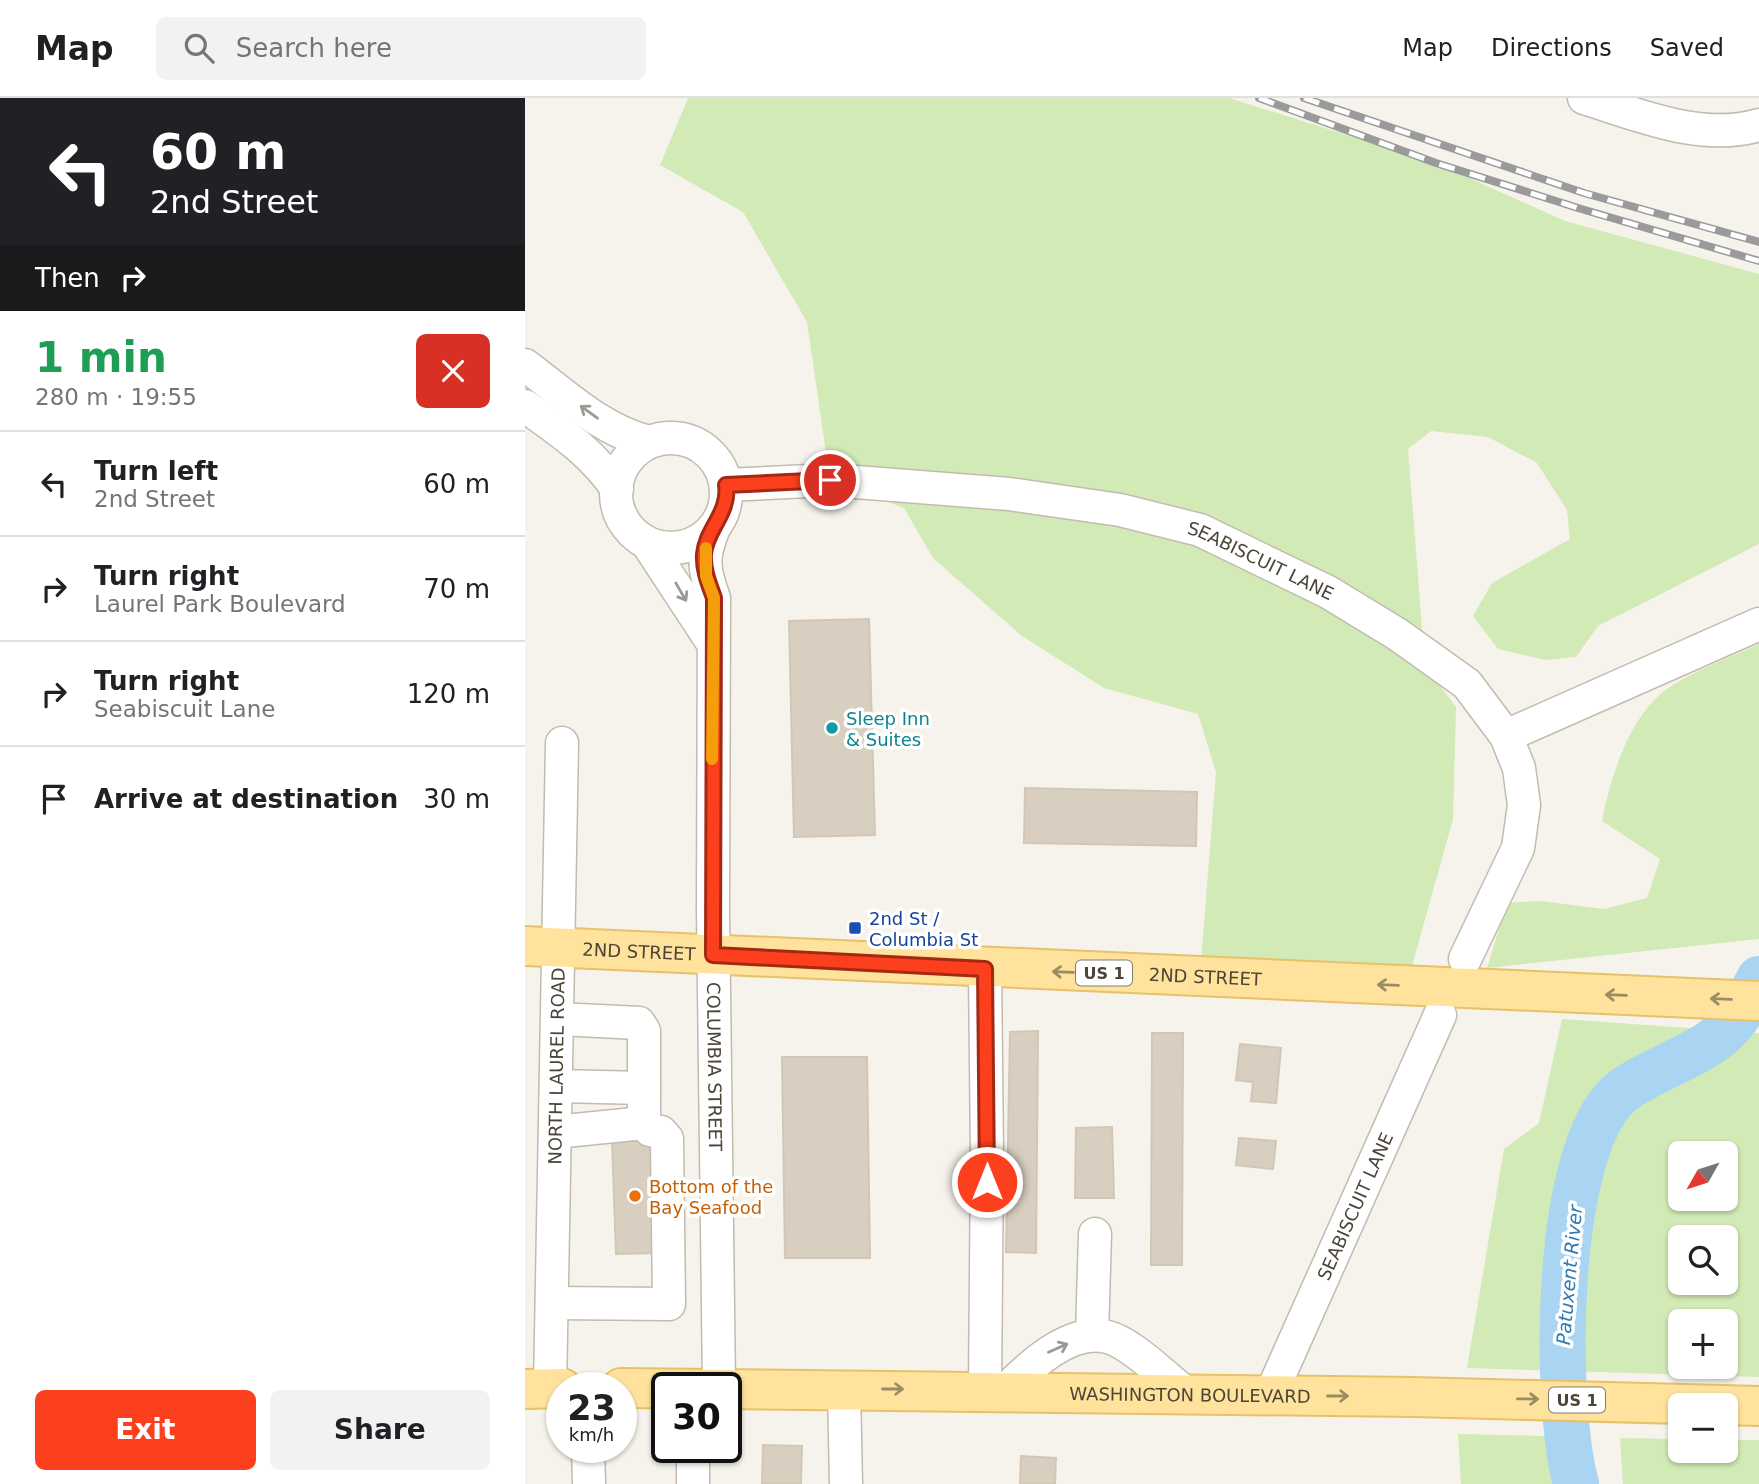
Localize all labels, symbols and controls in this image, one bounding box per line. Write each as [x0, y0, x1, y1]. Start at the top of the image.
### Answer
search box [156, 17, 646, 80]
text: Map [35, 29, 114, 68]
icon: search [180, 29, 218, 67]
text: Search here [236, 33, 392, 63]
text: Map [1402, 34, 1453, 62]
text: Directions [1491, 34, 1612, 62]
text: Saved [1650, 34, 1724, 62]
text: 60 m [150, 124, 286, 181]
icon: left [35, 126, 126, 217]
text: 2nd Street [150, 183, 318, 221]
icon: right [114, 259, 152, 297]
text: Then [35, 263, 100, 293]
text: 1 min [35, 333, 167, 382]
button: close [416, 334, 490, 408]
text: 280 m · 19:55 [35, 384, 197, 410]
one-way arrow [580, 405, 599, 420]
pin [800, 450, 860, 510]
text: Turn left [94, 456, 218, 486]
icon: arrive [811, 461, 849, 499]
icon: left [35, 465, 73, 503]
text: 60 m [423, 469, 490, 499]
text: 2nd Street [94, 486, 215, 512]
street label: SEABISCUIT LANE [1186, 517, 1337, 604]
text: Turn right [94, 561, 239, 591]
icon: right [35, 570, 73, 608]
text: 70 m [423, 574, 490, 604]
one-way arrow [674, 581, 688, 601]
text: Laurel Park Boulevard [94, 591, 346, 617]
text: Turn right [94, 666, 239, 696]
icon: right [35, 675, 73, 713]
text: 120 m [407, 679, 490, 709]
text: Seabiscuit Lane [94, 696, 275, 722]
place label: Sleep Inn & Suites [846, 708, 930, 750]
marker: Sleep Inn & Suites [824, 720, 840, 736]
icon: arrive [35, 780, 73, 818]
text: Arrive at destination [94, 784, 398, 814]
text: 30 m [423, 784, 490, 814]
place label: 2nd St / Columbia St [869, 908, 978, 950]
marker: 2nd St / Columbia St [847, 920, 863, 936]
street label: 2ND STREET [582, 938, 697, 964]
road number: US 1 [1076, 960, 1132, 986]
street label: 2ND STREET [1148, 963, 1263, 989]
one-way arrow [1052, 965, 1075, 978]
street label: NORTH LAUREL ROAD [544, 967, 568, 1165]
one-way arrow [1377, 979, 1400, 992]
street label: COLUMBIA STREET [703, 982, 727, 1152]
one-way arrow [1604, 988, 1627, 1001]
one-way arrow [1710, 993, 1733, 1006]
street label: SEABISCUIT LANE [1313, 1129, 1397, 1283]
north arrow [1668, 1141, 1738, 1211]
map controls [1668, 1141, 1738, 1463]
position arrow [950, 1145, 1024, 1219]
place label: Bottom of the Bay Seafood [649, 1176, 773, 1218]
marker: Bottom of the Bay Seafood [627, 1188, 643, 1204]
water label: Patuxent River [1552, 1203, 1586, 1346]
button: search [1668, 1225, 1738, 1295]
button: + [1668, 1309, 1738, 1379]
one-way arrow [1046, 1341, 1068, 1354]
speed limit sign: 30 [651, 1372, 742, 1463]
one-way arrow [881, 1382, 904, 1396]
street label: WASHINGTON BOULEVARD [1069, 1383, 1311, 1406]
text: 23 [567, 1388, 616, 1428]
road number: US 1 [1549, 1388, 1605, 1412]
one-way arrow [1327, 1389, 1350, 1403]
button: Exit [35, 1390, 256, 1470]
button: Share [270, 1390, 490, 1470]
one-way arrow [1516, 1392, 1539, 1406]
button: − [1668, 1393, 1738, 1463]
text: km/h [569, 1424, 614, 1445]

